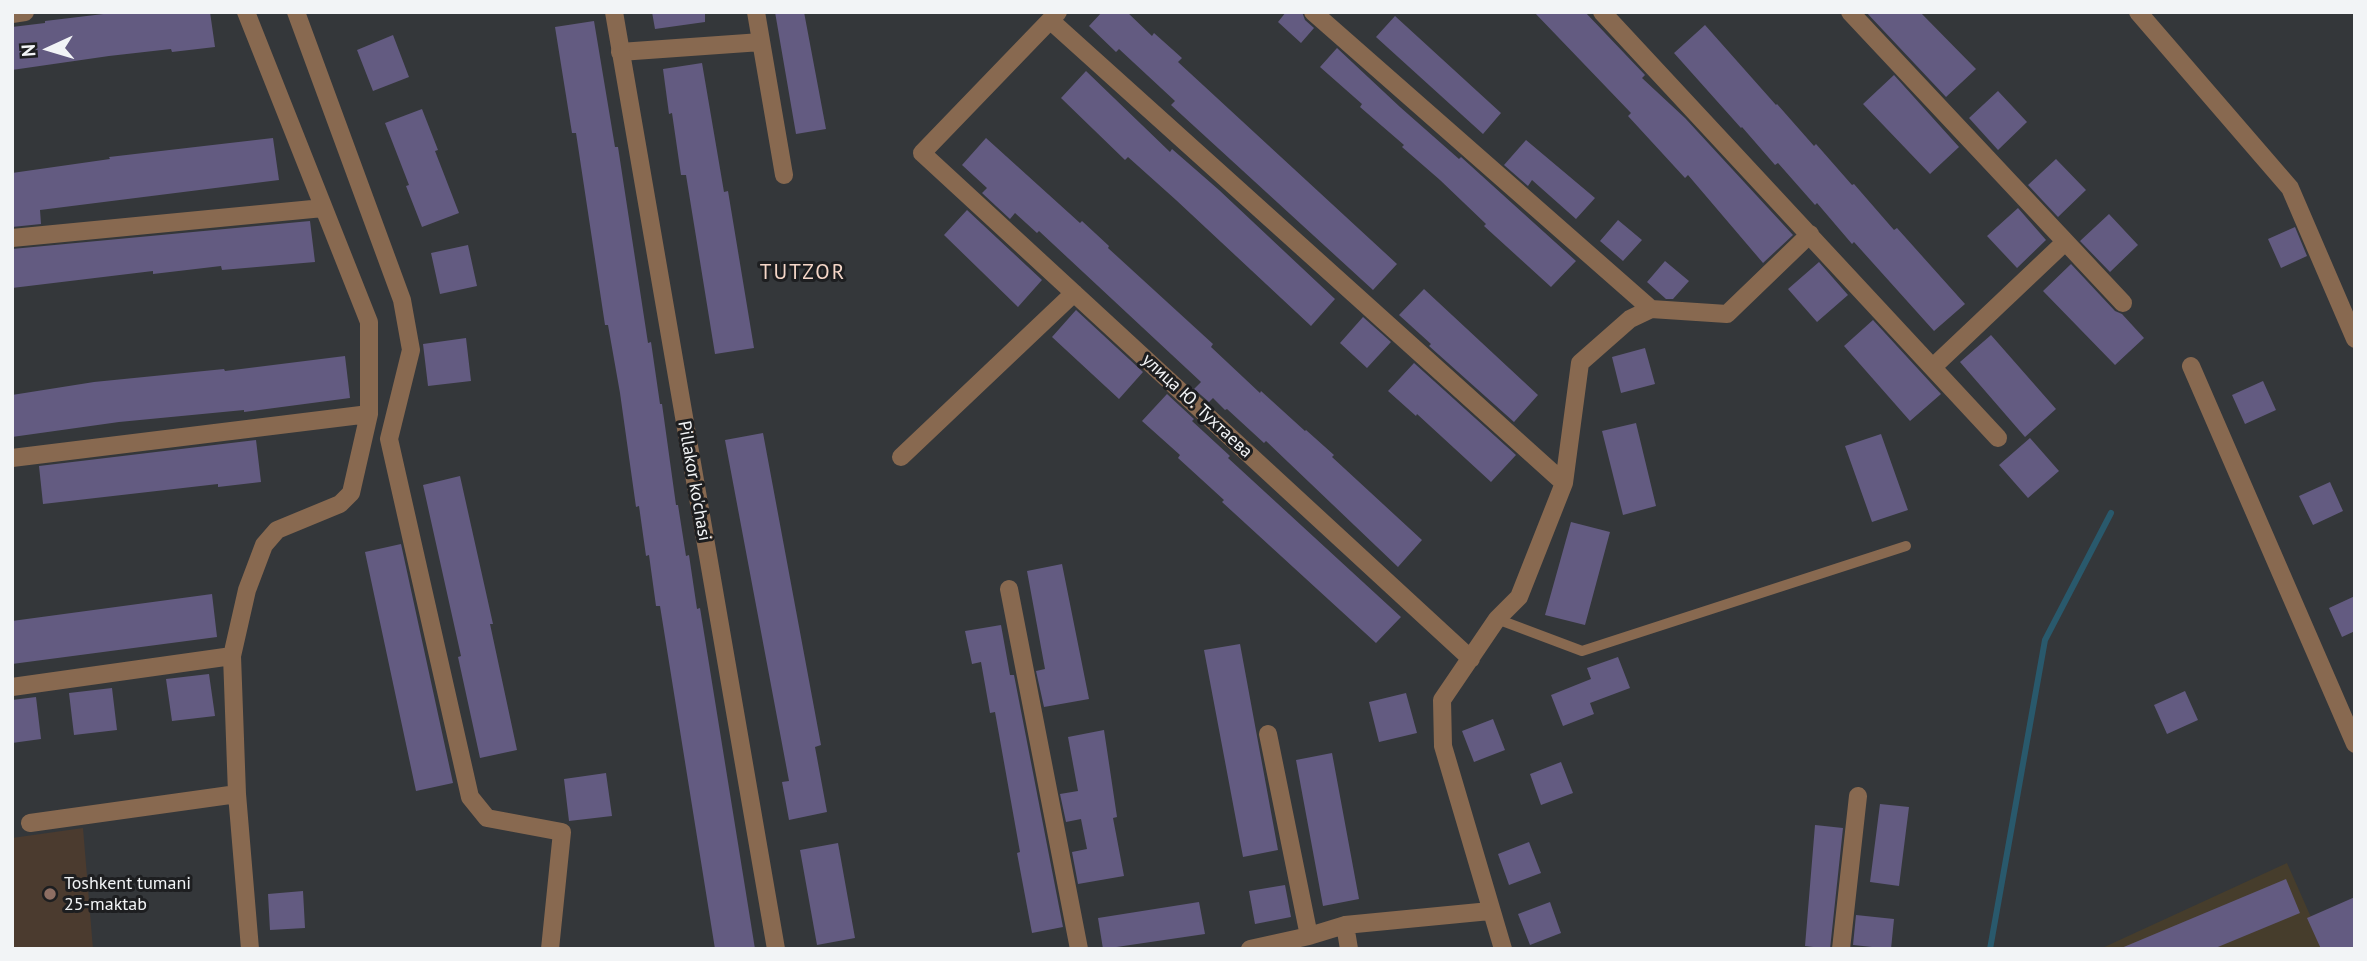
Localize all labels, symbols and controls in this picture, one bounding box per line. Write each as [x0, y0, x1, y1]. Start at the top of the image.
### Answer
north arrow [14, 14, 84, 84]
text: N [16, 43, 40, 58]
district label: TUTZOR [761, 260, 845, 286]
street label: улица Ю. Тухтаева [1137, 349, 1257, 463]
street label: Pillakor ko'chasi [673, 419, 715, 543]
place label: Toshkent tumani 25-maktab [64, 873, 191, 916]
marker: Toshkent tumani 25-maktab [42, 886, 58, 902]

